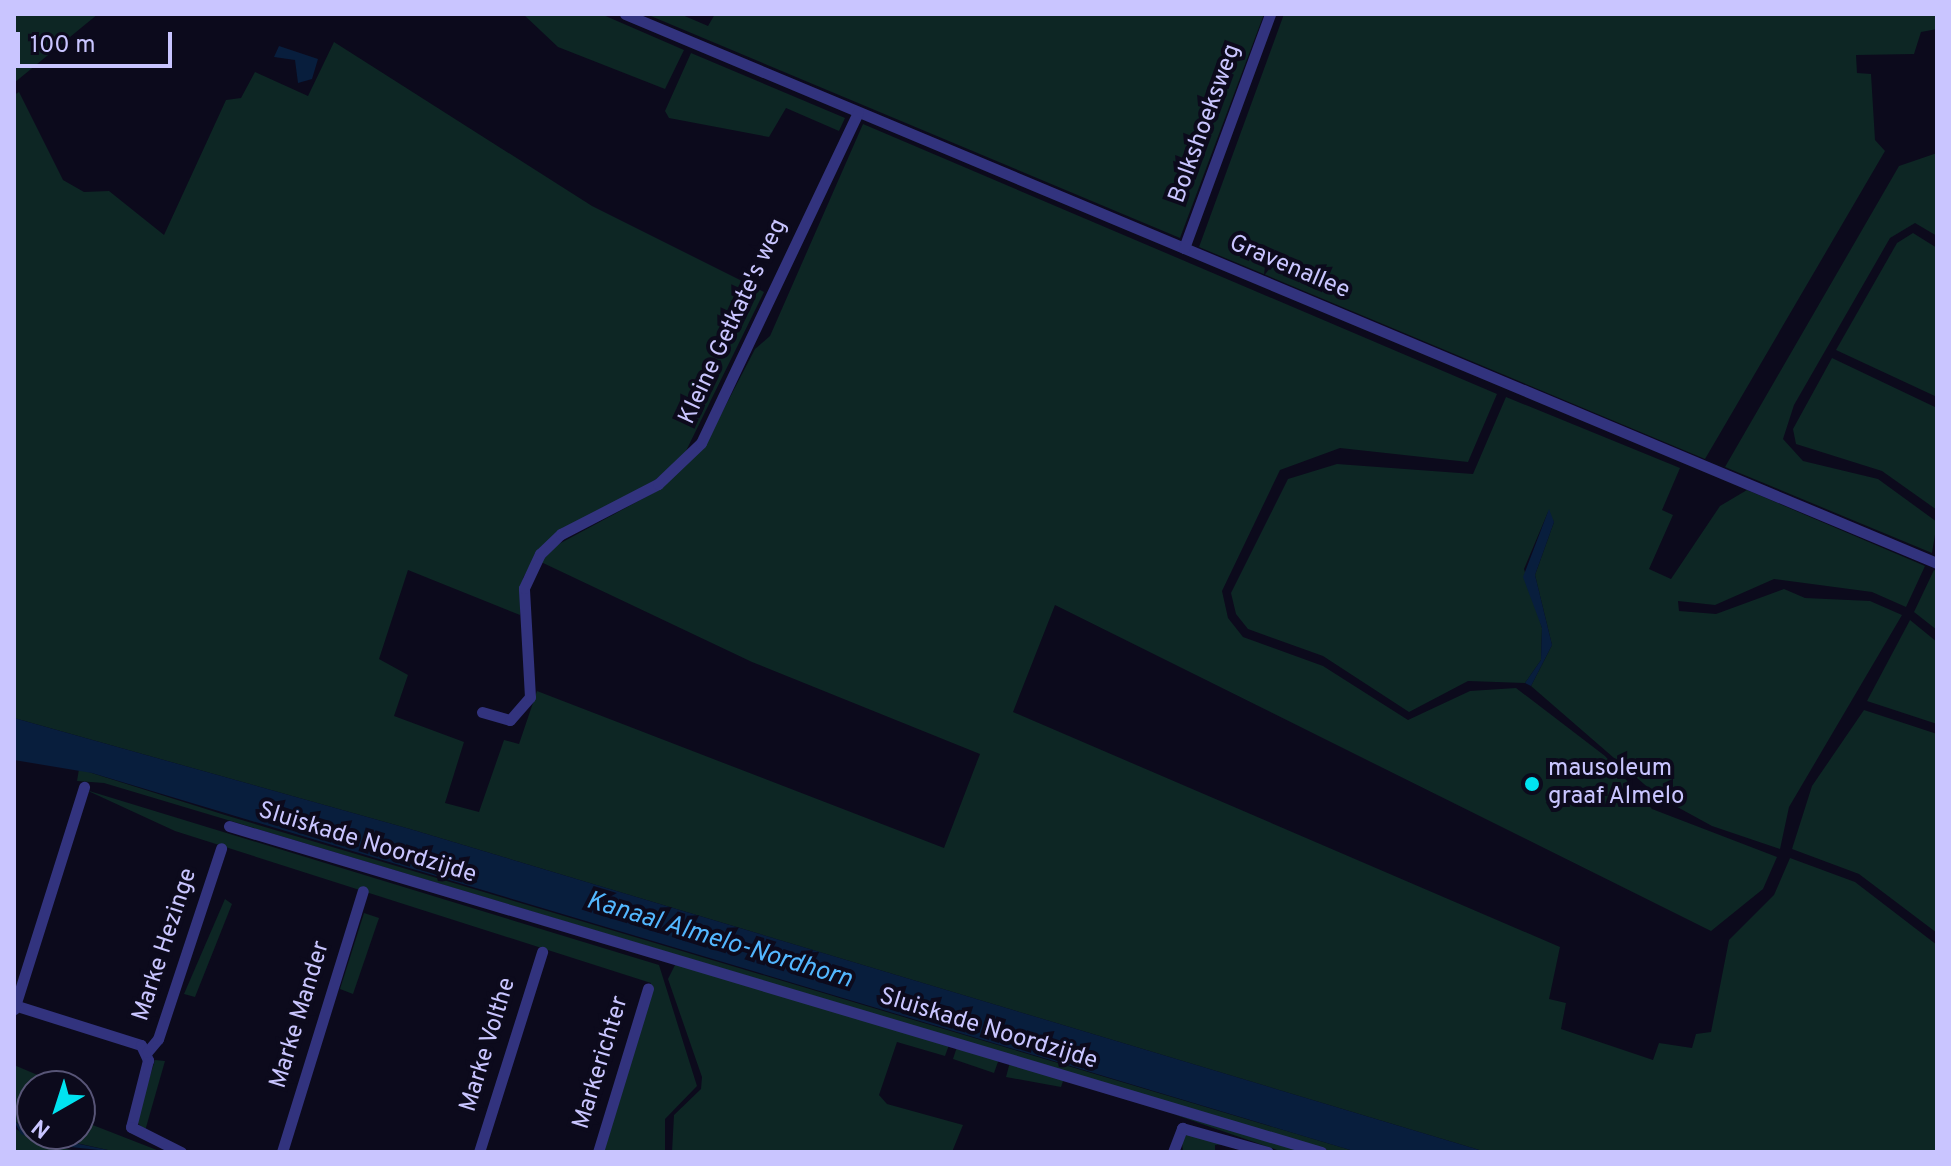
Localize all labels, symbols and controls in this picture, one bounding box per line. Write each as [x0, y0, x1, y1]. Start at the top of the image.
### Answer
scale bar [20, 16, 176, 66]
text: 100 m [30, 31, 96, 61]
street label: Bolkshoeksweg [1164, 41, 1248, 207]
street label: Kleine Getkate's weg [674, 215, 794, 429]
street label: Gravenallee [1224, 230, 1354, 306]
place label: mausoleum graaf Almelo [1548, 756, 1685, 812]
marker: mausoleum graaf Almelo [1523, 775, 1541, 793]
street label: Sluiskade Noordzijde [255, 797, 479, 891]
street label: Marke Hezinge [128, 865, 204, 1025]
water label: Kanaal Almelo-Nordhorn [582, 886, 856, 996]
street label: Marke Mander [265, 938, 337, 1092]
street label: Marke Volthe [455, 974, 523, 1116]
street label: Sluiskade Noordzijde [876, 983, 1100, 1077]
street label: Markerichter [568, 993, 636, 1133]
north arrow [16, 1070, 96, 1150]
text: N [27, 1112, 56, 1143]

